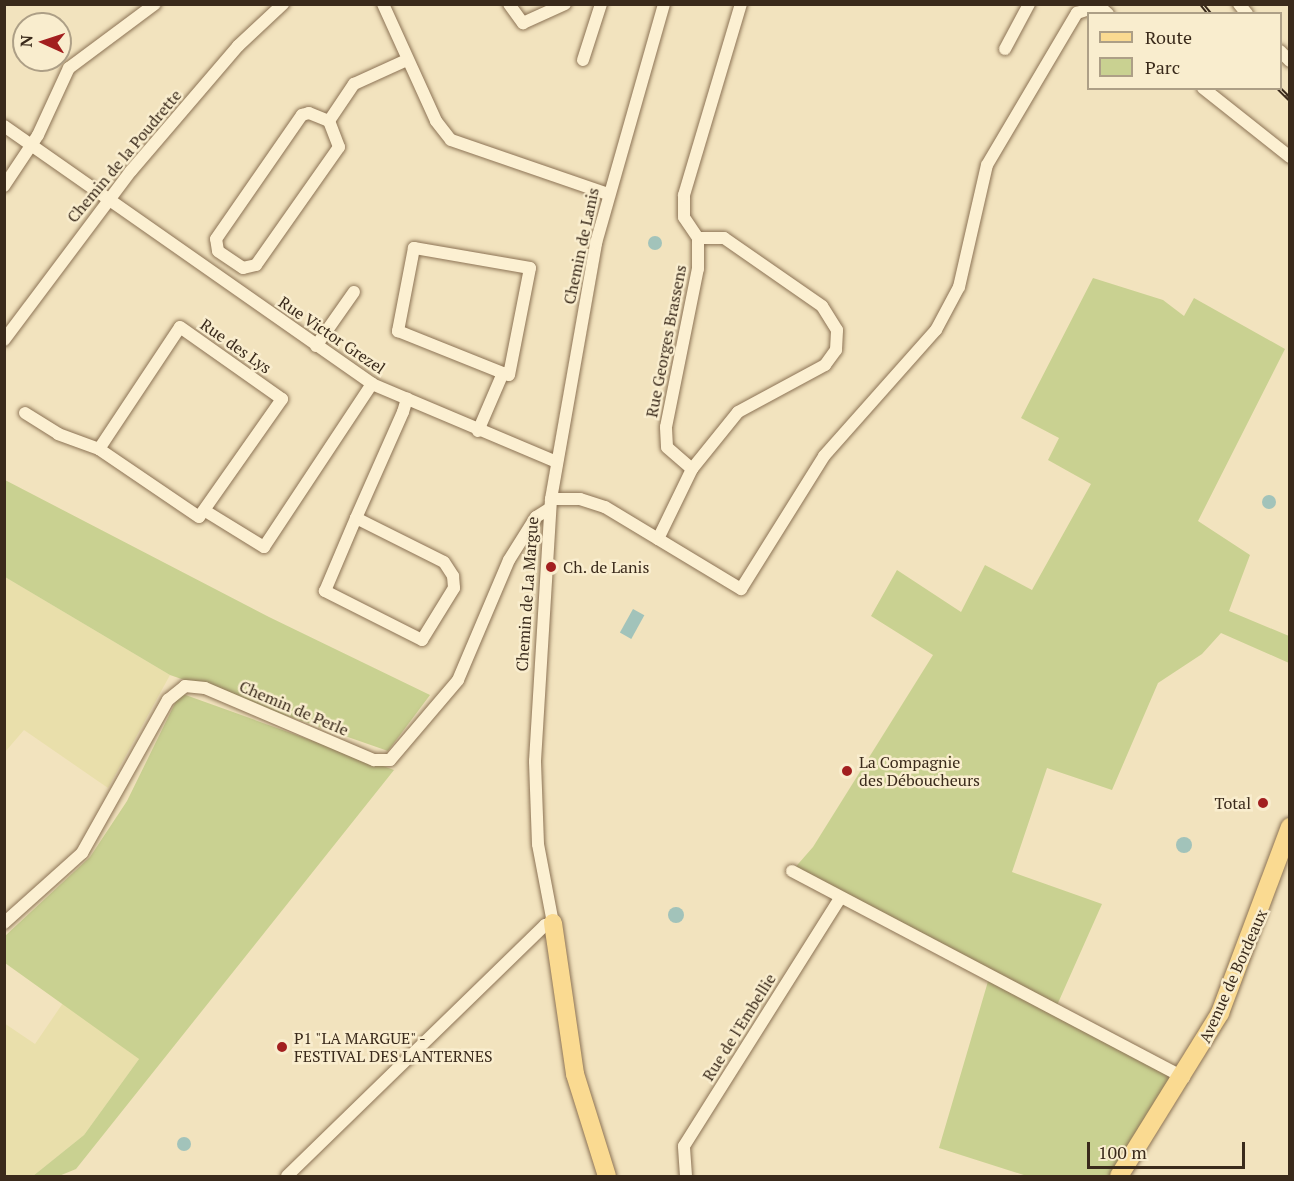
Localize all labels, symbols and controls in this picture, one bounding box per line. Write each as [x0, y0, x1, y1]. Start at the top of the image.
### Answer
north arrow [12, 12, 72, 72]
legend [1087, 12, 1282, 90]
text: Route [1145, 25, 1192, 49]
text: N [15, 35, 37, 48]
text: Parc [1145, 55, 1180, 79]
street label: Chemin de la Poudrette [63, 86, 185, 226]
street label: Chemin de Lanis [559, 186, 603, 306]
street label: Rue Georges Brassens [642, 263, 690, 419]
street label: Rue Victor Grezel [275, 292, 389, 378]
street label: Rue des Lys [197, 315, 275, 377]
street label: Chemin de La Margue [512, 516, 542, 672]
place label: Ch. de Lanis [563, 557, 650, 577]
marker: Ch. de Lanis [544, 560, 558, 574]
street label: Chemin de Perle [237, 676, 351, 740]
place label: La Compagnie des Déboucheurs [859, 752, 980, 790]
marker: La Compagnie des Déboucheurs [840, 764, 854, 778]
place label: Total [1215, 793, 1251, 813]
marker: Total [1256, 796, 1270, 810]
street label: Avenue de Bordeaux [1195, 906, 1271, 1046]
street label: Rue de l'Embellie [698, 970, 780, 1084]
place label: P1 "LA MARGUE" - FESTIVAL DES LANTERNES [294, 1028, 493, 1066]
marker: P1 "LA MARGUE" - FESTIVAL DES LANTERNES [275, 1040, 289, 1054]
scale bar [1090, 1130, 1248, 1168]
text: 100 m [1098, 1140, 1147, 1164]

